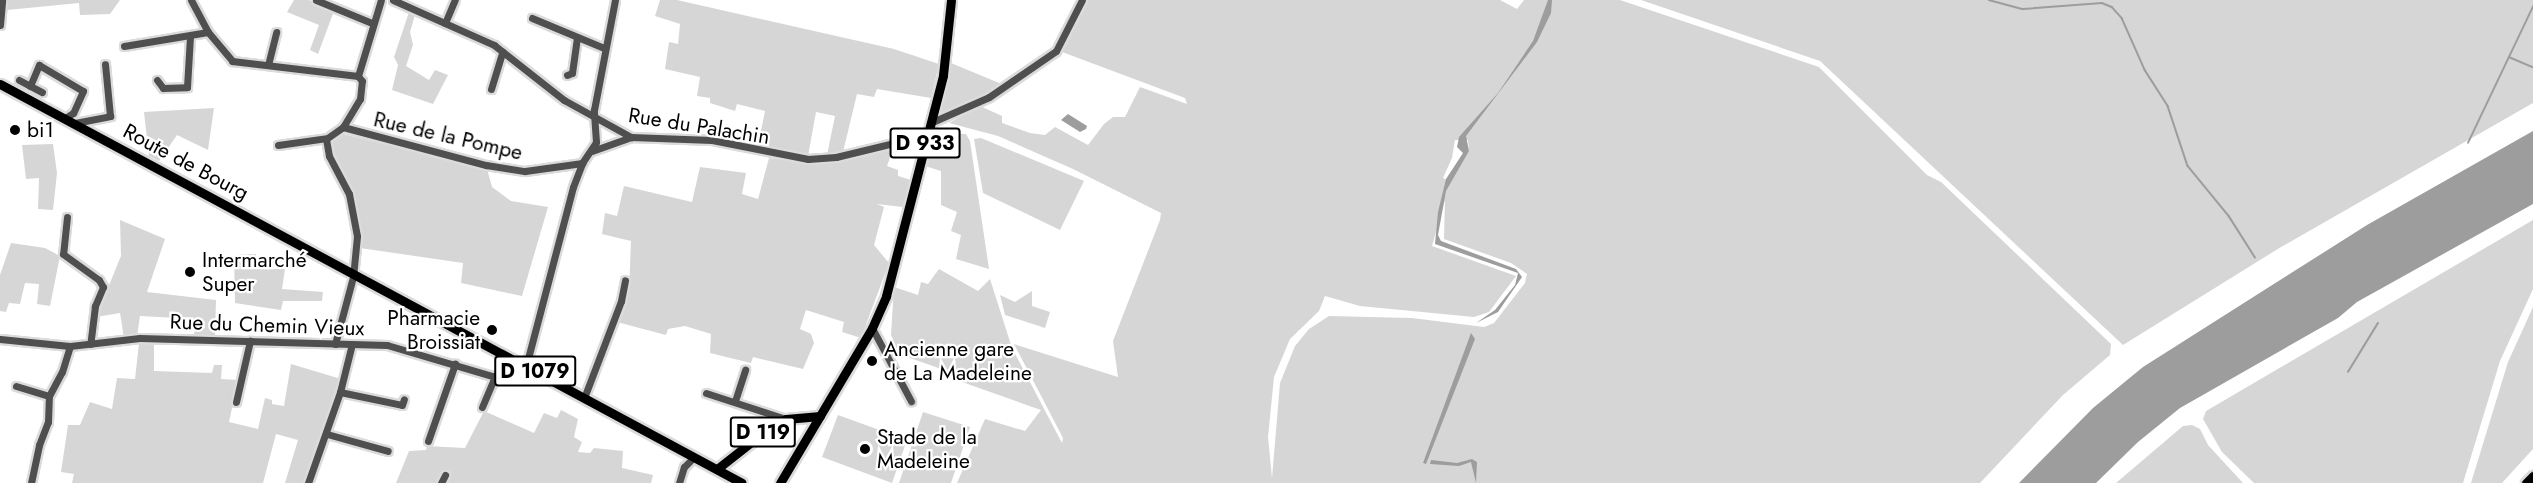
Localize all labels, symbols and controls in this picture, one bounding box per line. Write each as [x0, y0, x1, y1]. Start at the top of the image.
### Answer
street label: Rue du Palachin [627, 102, 771, 150]
street label: Rue de la Pompe [371, 107, 525, 165]
place label: bi1 [27, 117, 54, 143]
street label: Route de Bourg [119, 118, 253, 206]
marker: bi1 [8, 123, 22, 137]
road number: D 933 [889, 126, 961, 160]
place label: Intermarché Super [202, 247, 306, 297]
marker: Intermarché Super [183, 265, 197, 279]
place label: Pharmacie Broissiat [387, 305, 480, 355]
street label: Rue du Chemin Vieux [169, 309, 365, 341]
marker: Pharmacie Broissiat [485, 323, 499, 337]
place label: Ancienne gare de La Madeleine [884, 336, 1032, 386]
road number: D 1079 [493, 354, 577, 388]
marker: Ancienne gare de La Madeleine [865, 354, 879, 368]
road number: D 119 [728, 415, 798, 449]
place label: Stade de la Madeleine [877, 424, 977, 474]
marker: Stade de la Madeleine [858, 442, 872, 456]

